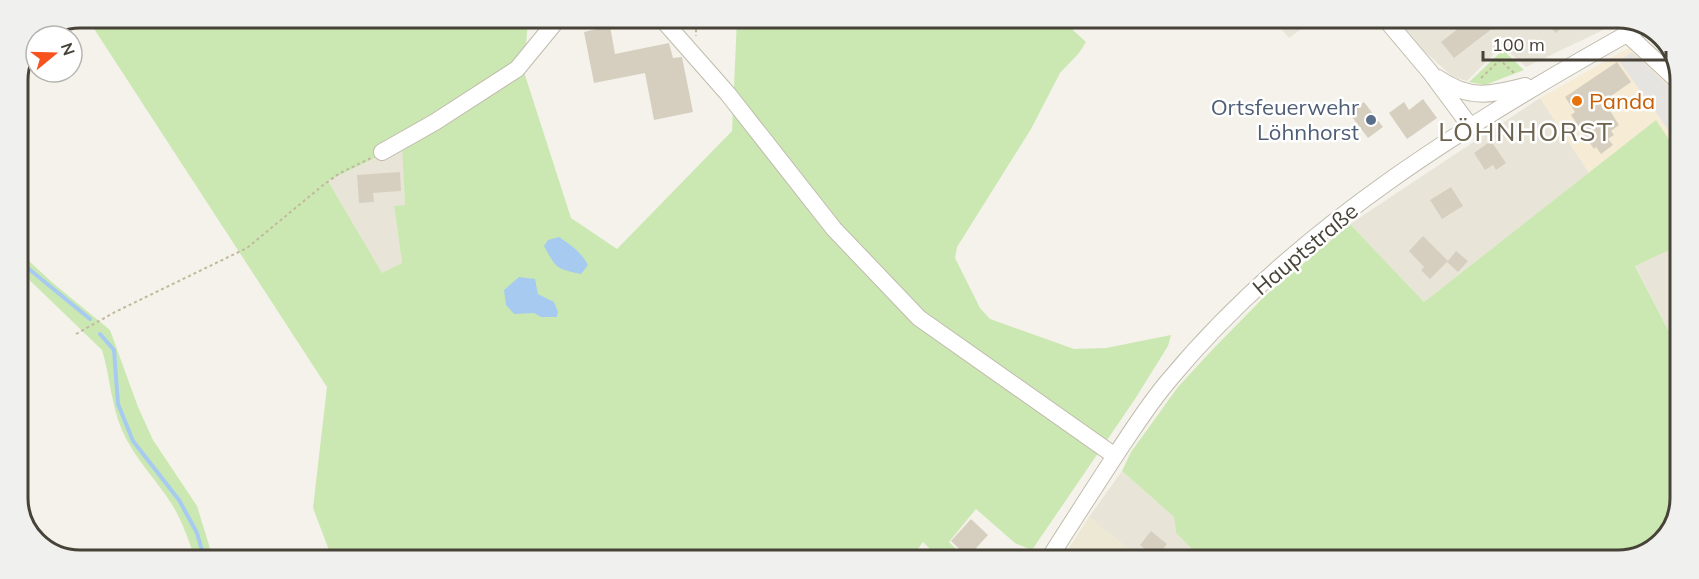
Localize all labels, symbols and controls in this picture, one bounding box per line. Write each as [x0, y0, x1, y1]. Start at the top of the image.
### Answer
north arrow [24, 24, 84, 84]
scale bar [1483, 24, 1666, 62]
text: 100 m [1492, 33, 1545, 56]
text: N [57, 40, 80, 58]
place label: Panda [1589, 87, 1655, 115]
place label: Ortsfeuerwehr Löhnhorst [1211, 93, 1359, 146]
marker: Panda [1570, 94, 1584, 108]
marker: Ortsfeuerwehr Löhnhorst [1364, 113, 1378, 127]
district label: LÖHNHORST [1438, 115, 1614, 148]
street label: Hauptstraße [1247, 197, 1363, 301]

